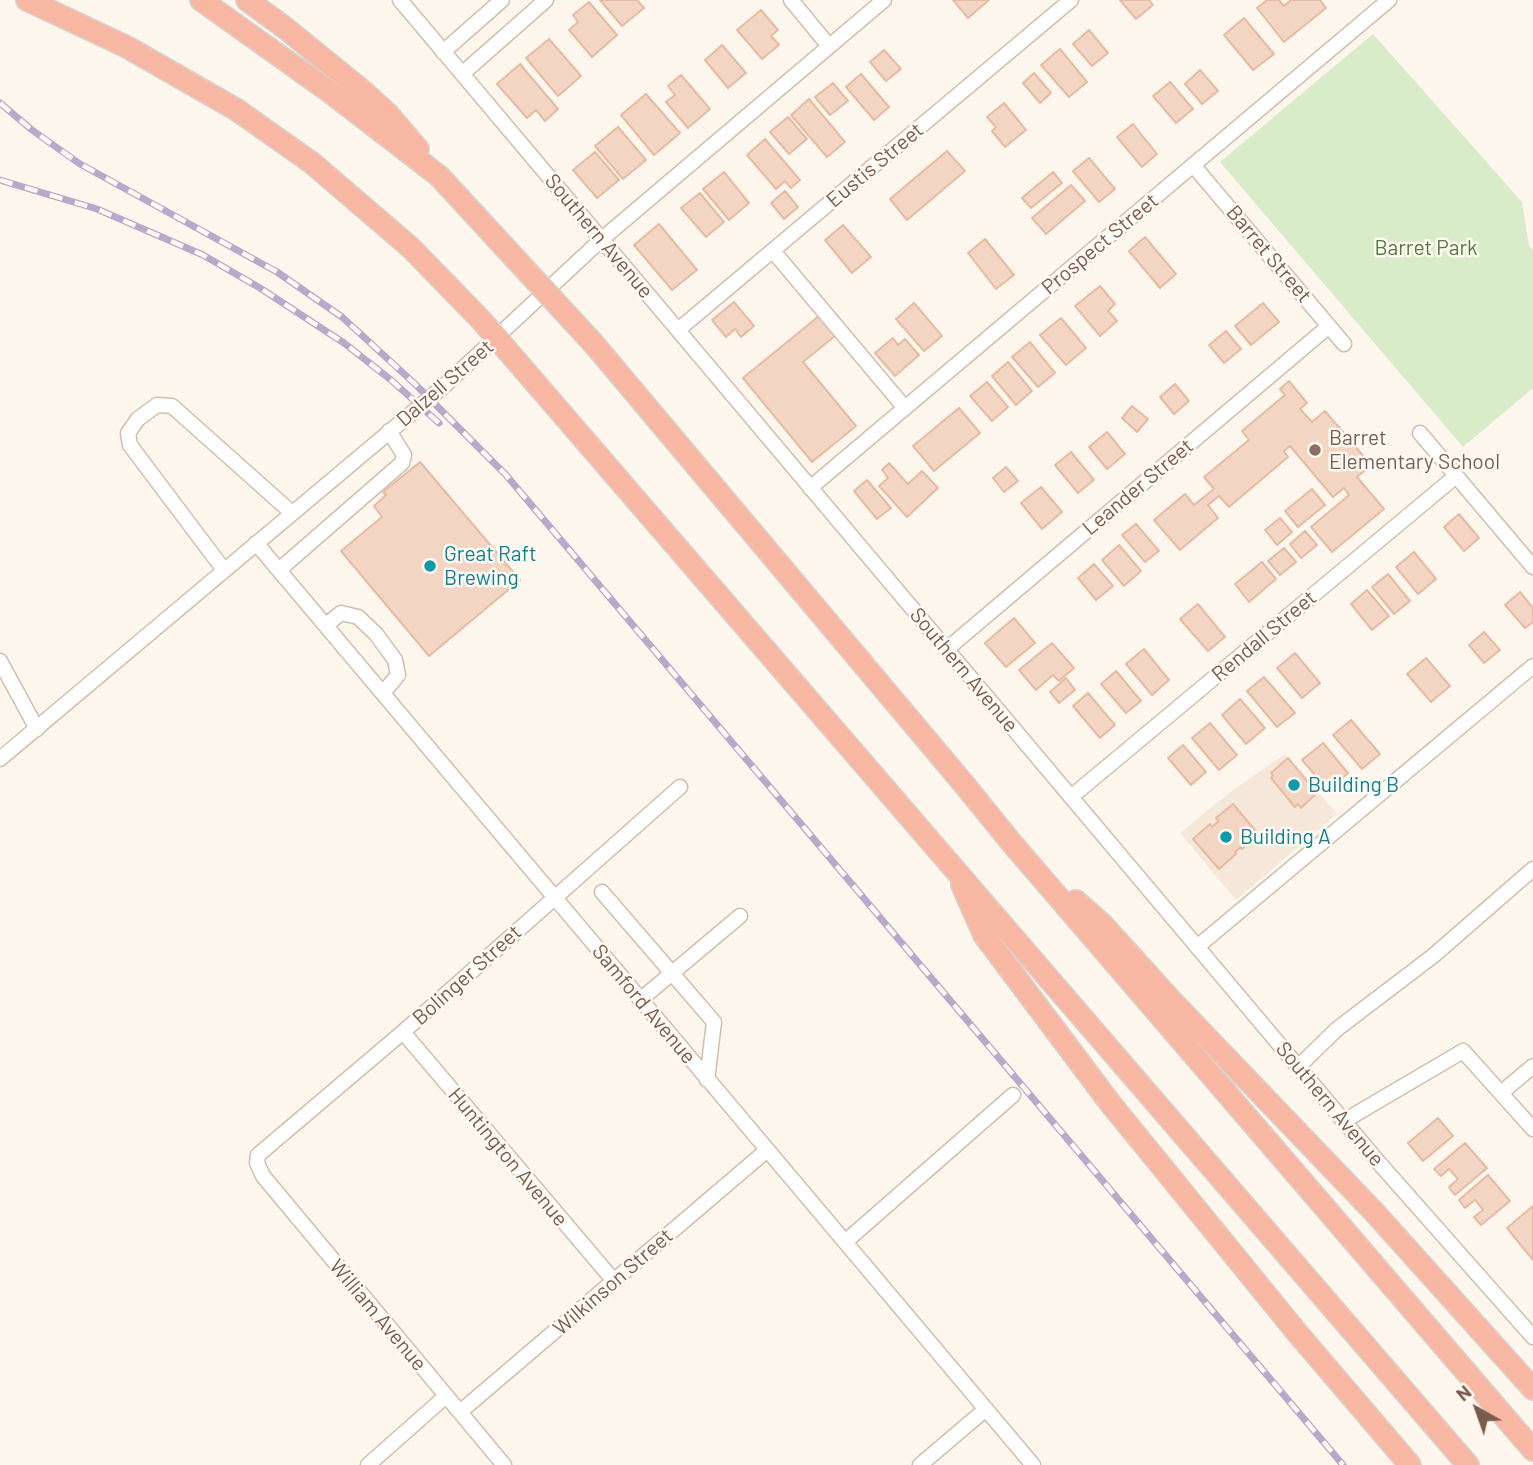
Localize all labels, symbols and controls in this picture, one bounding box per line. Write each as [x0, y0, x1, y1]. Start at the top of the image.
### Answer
street label: Eustis Street [821, 117, 929, 213]
street label: Southern Avenue [540, 169, 658, 303]
street label: Prospect Street [1037, 188, 1163, 300]
street label: Barret Street [1221, 200, 1317, 308]
park label: Barret Park [1374, 235, 1478, 261]
street label: Dalzell Street [391, 334, 499, 432]
place label: Barret Elementary School [1329, 425, 1500, 475]
street label: Leander Street [1078, 433, 1198, 541]
marker: Barret Elementary School [1307, 442, 1323, 458]
place label: Great Raft Brewing [444, 541, 537, 591]
marker: Great Raft Brewing [422, 558, 438, 574]
street label: Rendall Street [1207, 585, 1321, 687]
street label: Southern Avenue [905, 603, 1023, 737]
place label: Building B [1308, 772, 1399, 798]
marker: Building B [1286, 777, 1302, 793]
place label: Building A [1240, 824, 1331, 850]
marker: Building A [1218, 829, 1234, 845]
street label: Bolinger Street [407, 920, 527, 1030]
street label: Samford Avenue [587, 939, 701, 1069]
street label: Southern Avenue [1271, 1037, 1389, 1171]
street label: Huntington Avenue [443, 1083, 573, 1231]
street label: Wilkinson Street [548, 1223, 678, 1341]
street label: William Avenue [324, 1254, 432, 1376]
north arrow [1442, 1374, 1512, 1444]
text: N [1451, 1380, 1475, 1405]

